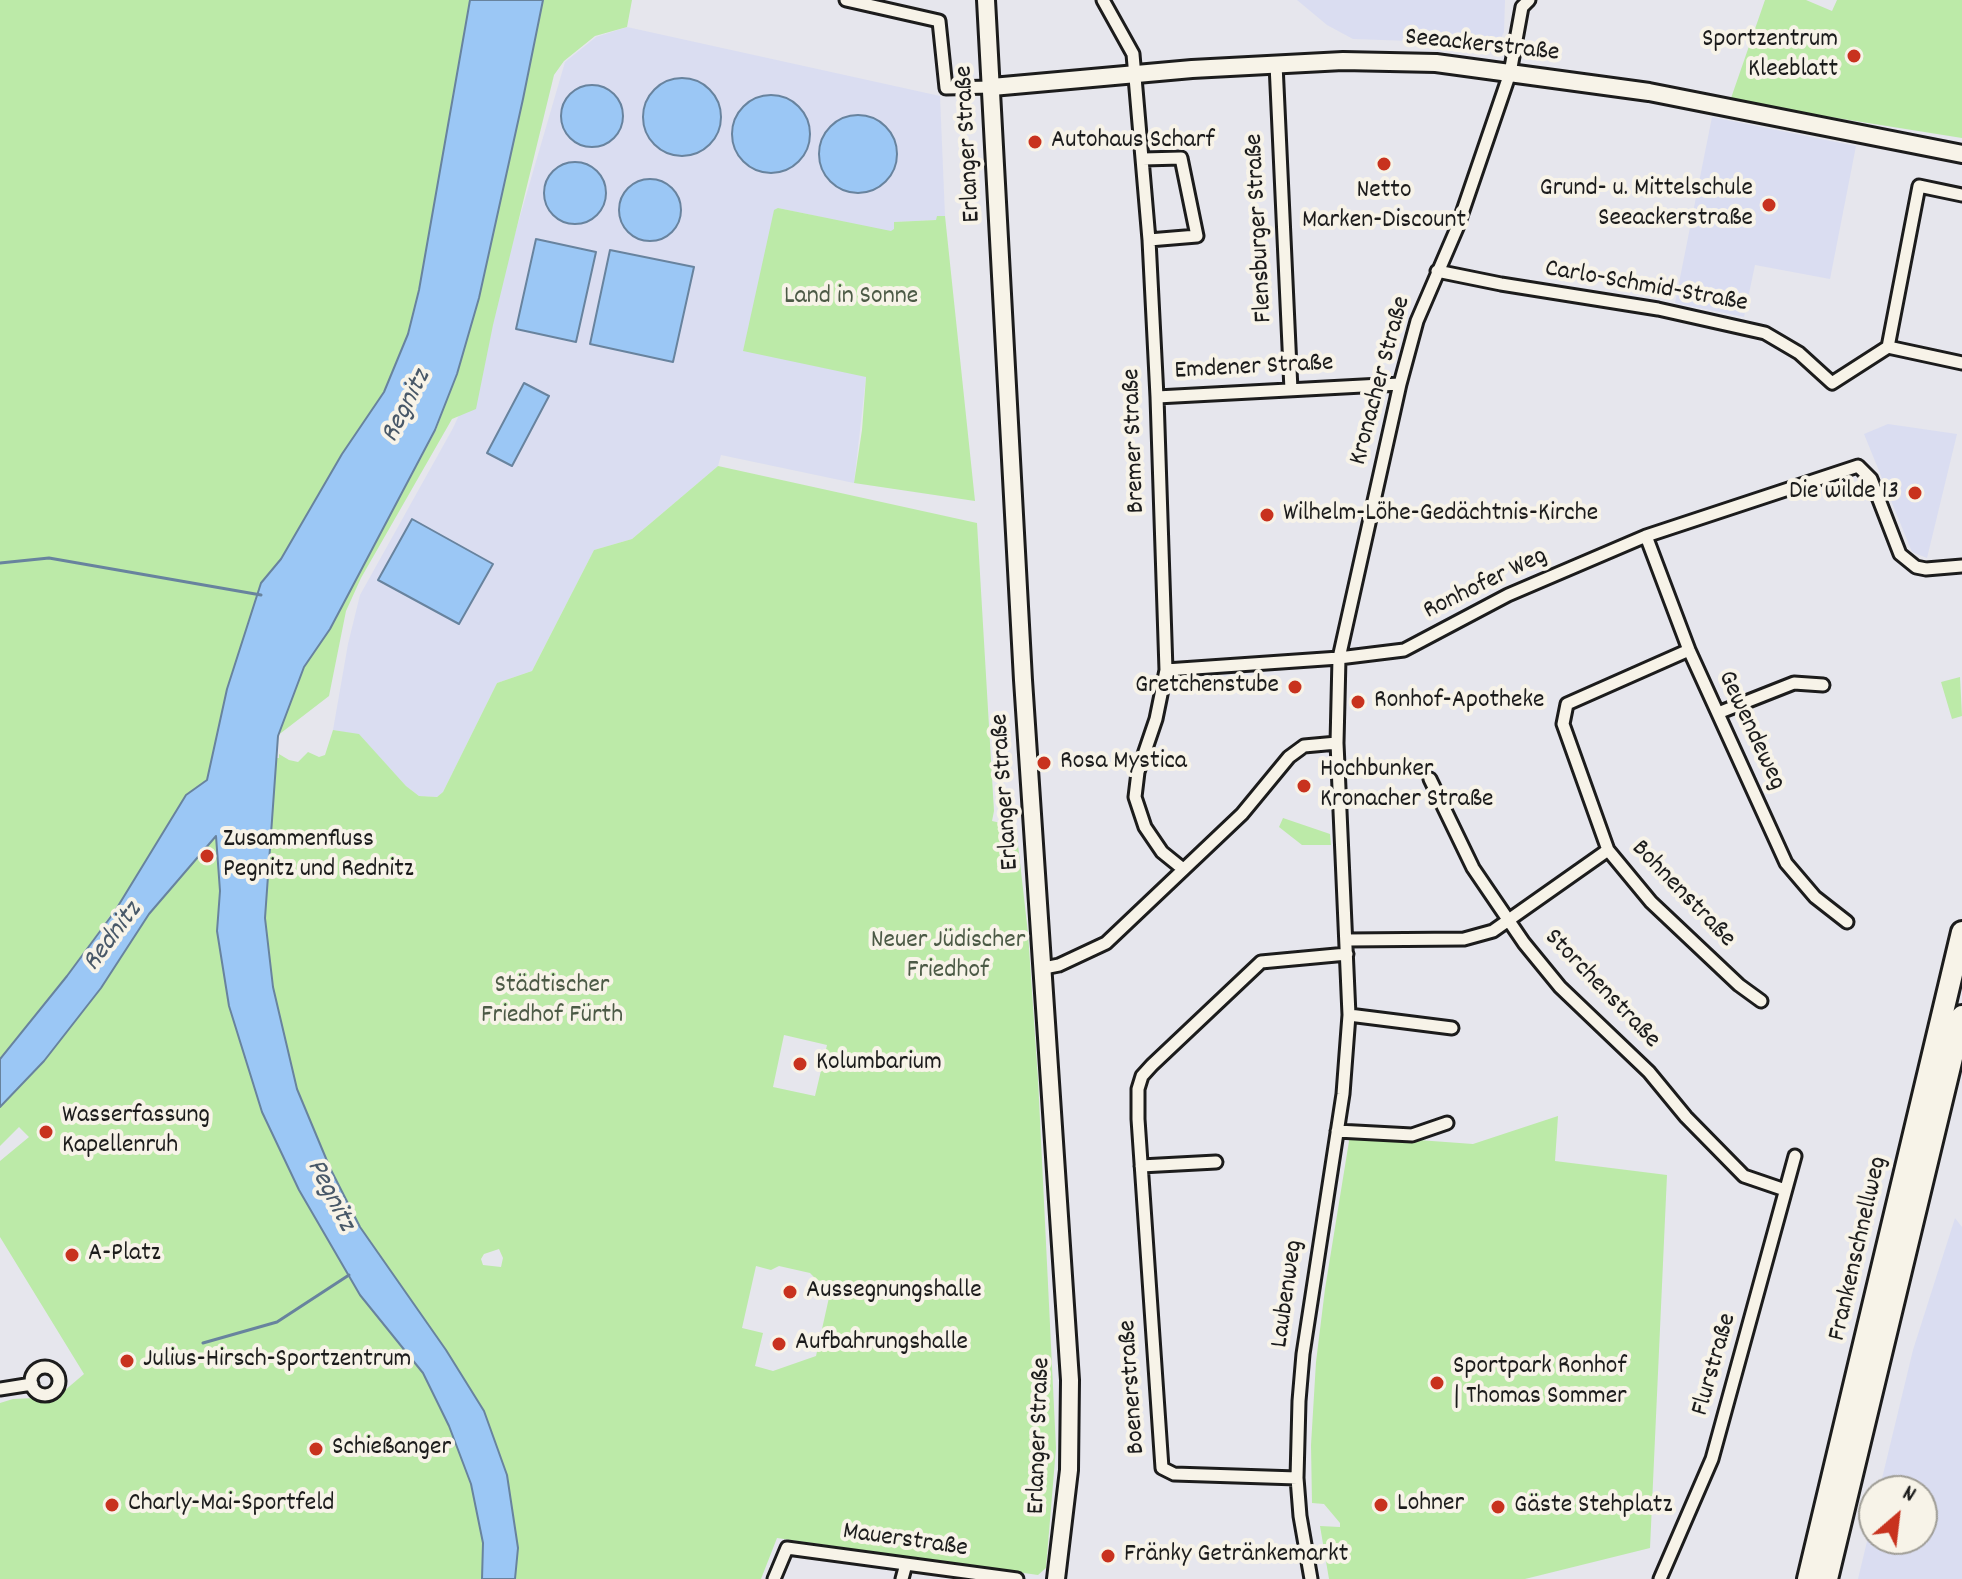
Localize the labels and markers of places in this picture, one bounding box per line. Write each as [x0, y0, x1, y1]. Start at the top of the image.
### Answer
place label: Sportzentrum Kleeblatt [1702, 25, 1838, 86]
marker: Sportzentrum Kleeblatt [1845, 47, 1863, 65]
place label: Autohaus Scharf [1051, 126, 1215, 158]
marker: Autohaus Scharf [1026, 133, 1044, 151]
marker: Netto Marken-Discount [1375, 155, 1393, 173]
place label: Grund- u. Mittelschule Seeackerstraße [1540, 174, 1753, 236]
place label: Netto Marken-Discount [1302, 176, 1466, 238]
marker: Grund- u. Mittelschule Seeackerstraße [1760, 196, 1778, 214]
place label: Die wilde 13 [1789, 477, 1899, 509]
marker: Die wilde 13 [1906, 484, 1924, 502]
place label: Wilhelm-Löhe-Gedächtnis-Kirche [1283, 499, 1598, 531]
marker: Wilhelm-Löhe-Gedächtnis-Kirche [1258, 506, 1276, 524]
place label: Gretchenstube [1135, 671, 1279, 703]
marker: Gretchenstube [1286, 678, 1304, 696]
place label: Ronhof-Apotheke [1374, 686, 1545, 718]
marker: Ronhof-Apotheke [1349, 693, 1367, 711]
place label: Rosa Mystica [1060, 747, 1187, 779]
marker: Rosa Mystica [1035, 754, 1053, 772]
place label: Hochbunker Kronacher Straße [1320, 755, 1494, 816]
marker: Hochbunker Kronacher Straße [1295, 777, 1313, 795]
place label: Zusammenfluss Pegnitz und Rednitz [223, 825, 414, 886]
marker: Zusammenfluss Pegnitz und Rednitz [198, 847, 216, 865]
place label: Kolumbarium [816, 1048, 942, 1080]
marker: Kolumbarium [791, 1055, 809, 1073]
place label: Wasserfassung Kapellenruh [62, 1101, 210, 1162]
marker: Wasserfassung Kapellenruh [37, 1123, 55, 1141]
place label: A-Platz [88, 1239, 161, 1271]
marker: A-Platz [63, 1246, 81, 1264]
place label: Aussegnungshalle [806, 1276, 982, 1308]
marker: Aussegnungshalle [781, 1283, 799, 1301]
place label: Aufbahrungshalle [795, 1328, 968, 1360]
marker: Aufbahrungshalle [770, 1335, 788, 1353]
place label: Julius-Hirsch-Sportzentrum [143, 1345, 411, 1377]
marker: Julius-Hirsch-Sportzentrum [118, 1352, 136, 1370]
place label: Sportpark Ronhof | Thomas Sommer [1453, 1352, 1627, 1414]
marker: Sportpark Ronhof | Thomas Sommer [1428, 1374, 1446, 1392]
place label: Schießanger [332, 1433, 451, 1465]
marker: Schießanger [307, 1440, 325, 1458]
place label: Charly-Mai-Sportfeld [128, 1489, 335, 1521]
place label: Lohner [1397, 1489, 1464, 1521]
place label: Gäste Stehplatz [1514, 1491, 1672, 1523]
marker: Charly-Mai-Sportfeld [103, 1496, 121, 1514]
marker: Lohner [1372, 1496, 1390, 1514]
marker: Gäste Stehplatz [1489, 1498, 1507, 1516]
place label: Fränky Getränkemarkt [1124, 1540, 1348, 1572]
marker: Fränky Getränkemarkt [1099, 1547, 1117, 1565]

